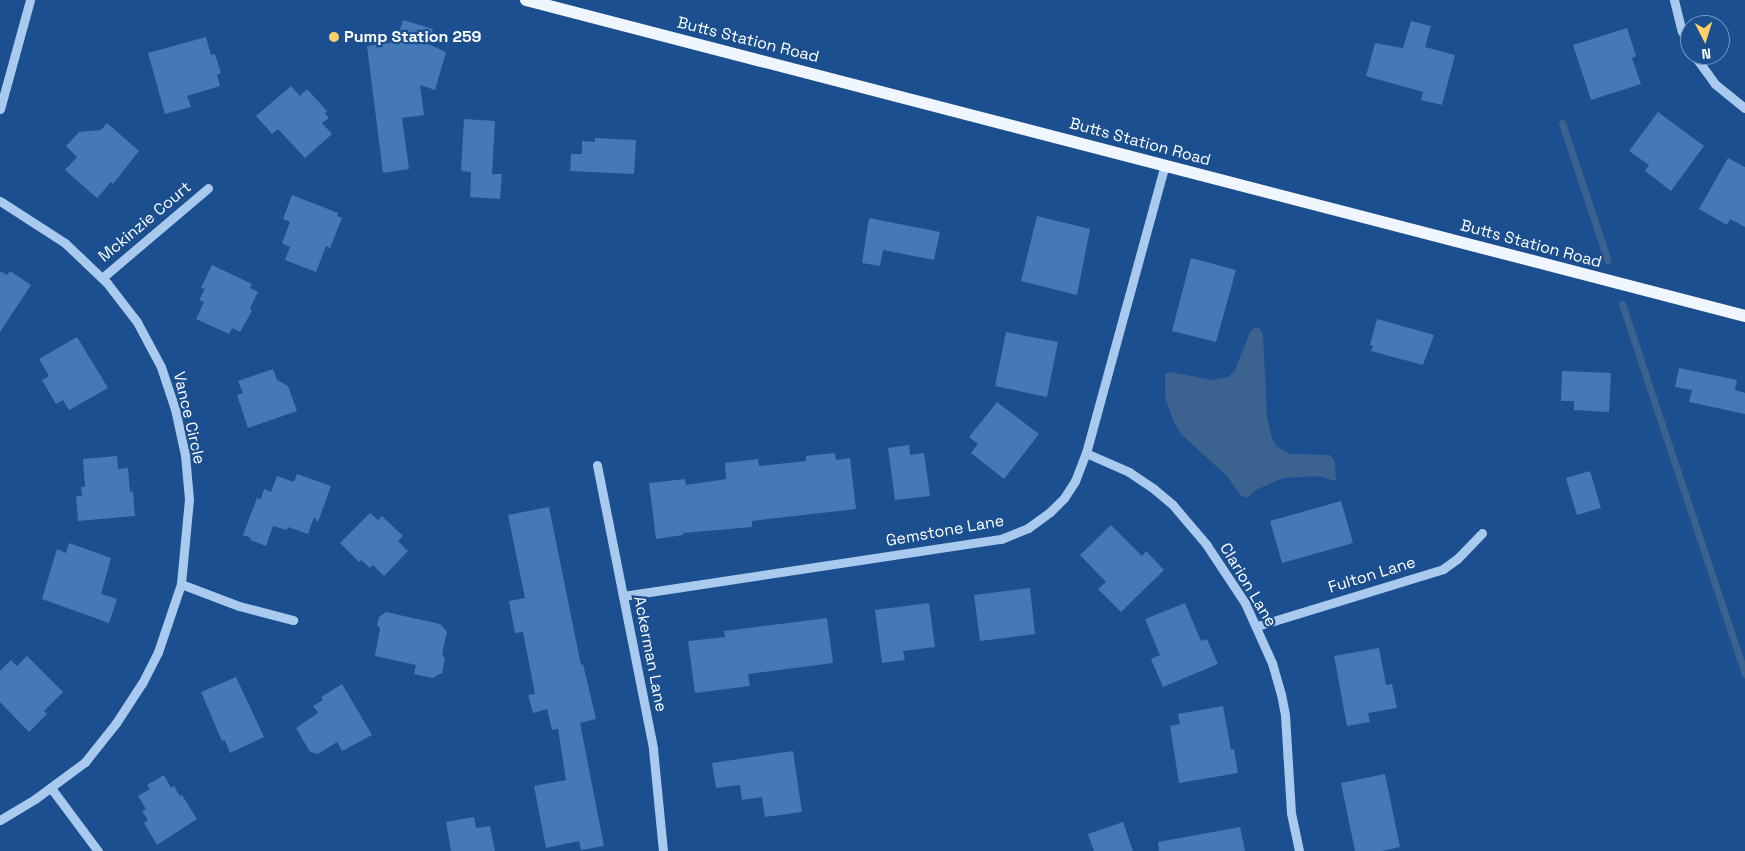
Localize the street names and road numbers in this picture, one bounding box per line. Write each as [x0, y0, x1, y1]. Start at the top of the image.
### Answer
street label: Butts Station Road [675, 13, 821, 67]
street label: Butts Station Road [1067, 114, 1213, 170]
street label: Mckinzie Court [95, 178, 195, 266]
street label: Butts Station Road [1458, 216, 1604, 272]
street label: Vance Circle [169, 370, 209, 466]
street label: Gemstone Lane [884, 511, 1006, 551]
street label: Clarion Lane [1215, 540, 1281, 630]
street label: Fulton Lane [1326, 553, 1418, 597]
street label: Ackerman Lane [629, 595, 671, 713]

